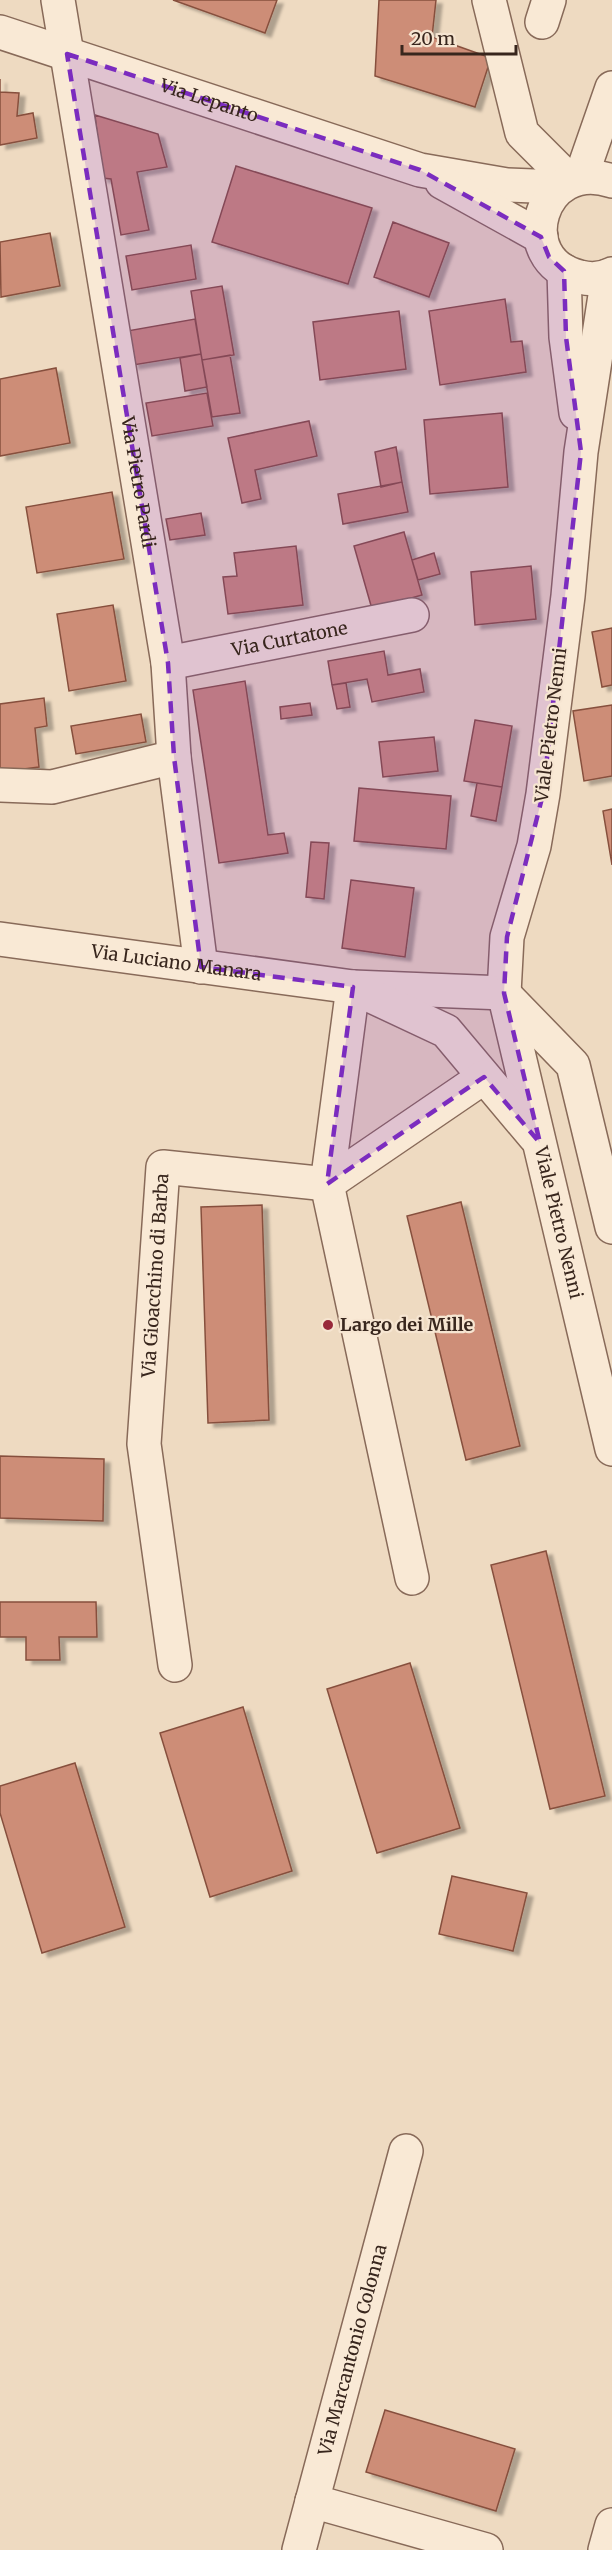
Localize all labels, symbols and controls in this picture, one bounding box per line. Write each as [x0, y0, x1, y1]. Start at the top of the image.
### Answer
scale bar [402, 18, 516, 56]
text: 20 m [411, 27, 455, 50]
street label: Via Lepanto [156, 73, 261, 127]
street label: Via Pietro Pardi [116, 414, 161, 550]
street label: Via Curtatone [229, 616, 350, 661]
street label: Viale Pietro Nenni [529, 646, 571, 805]
street label: Via Luciano Manara [89, 939, 263, 985]
street label: Viale Pietro Nenni [529, 1143, 588, 1301]
street label: Via Gioacchino di Barba [137, 1172, 174, 1379]
place label: Largo dei Mille [340, 1313, 473, 1336]
marker: Largo dei Mille [321, 1318, 335, 1332]
street label: Via Marcantonio Colonna [313, 2241, 392, 2459]

